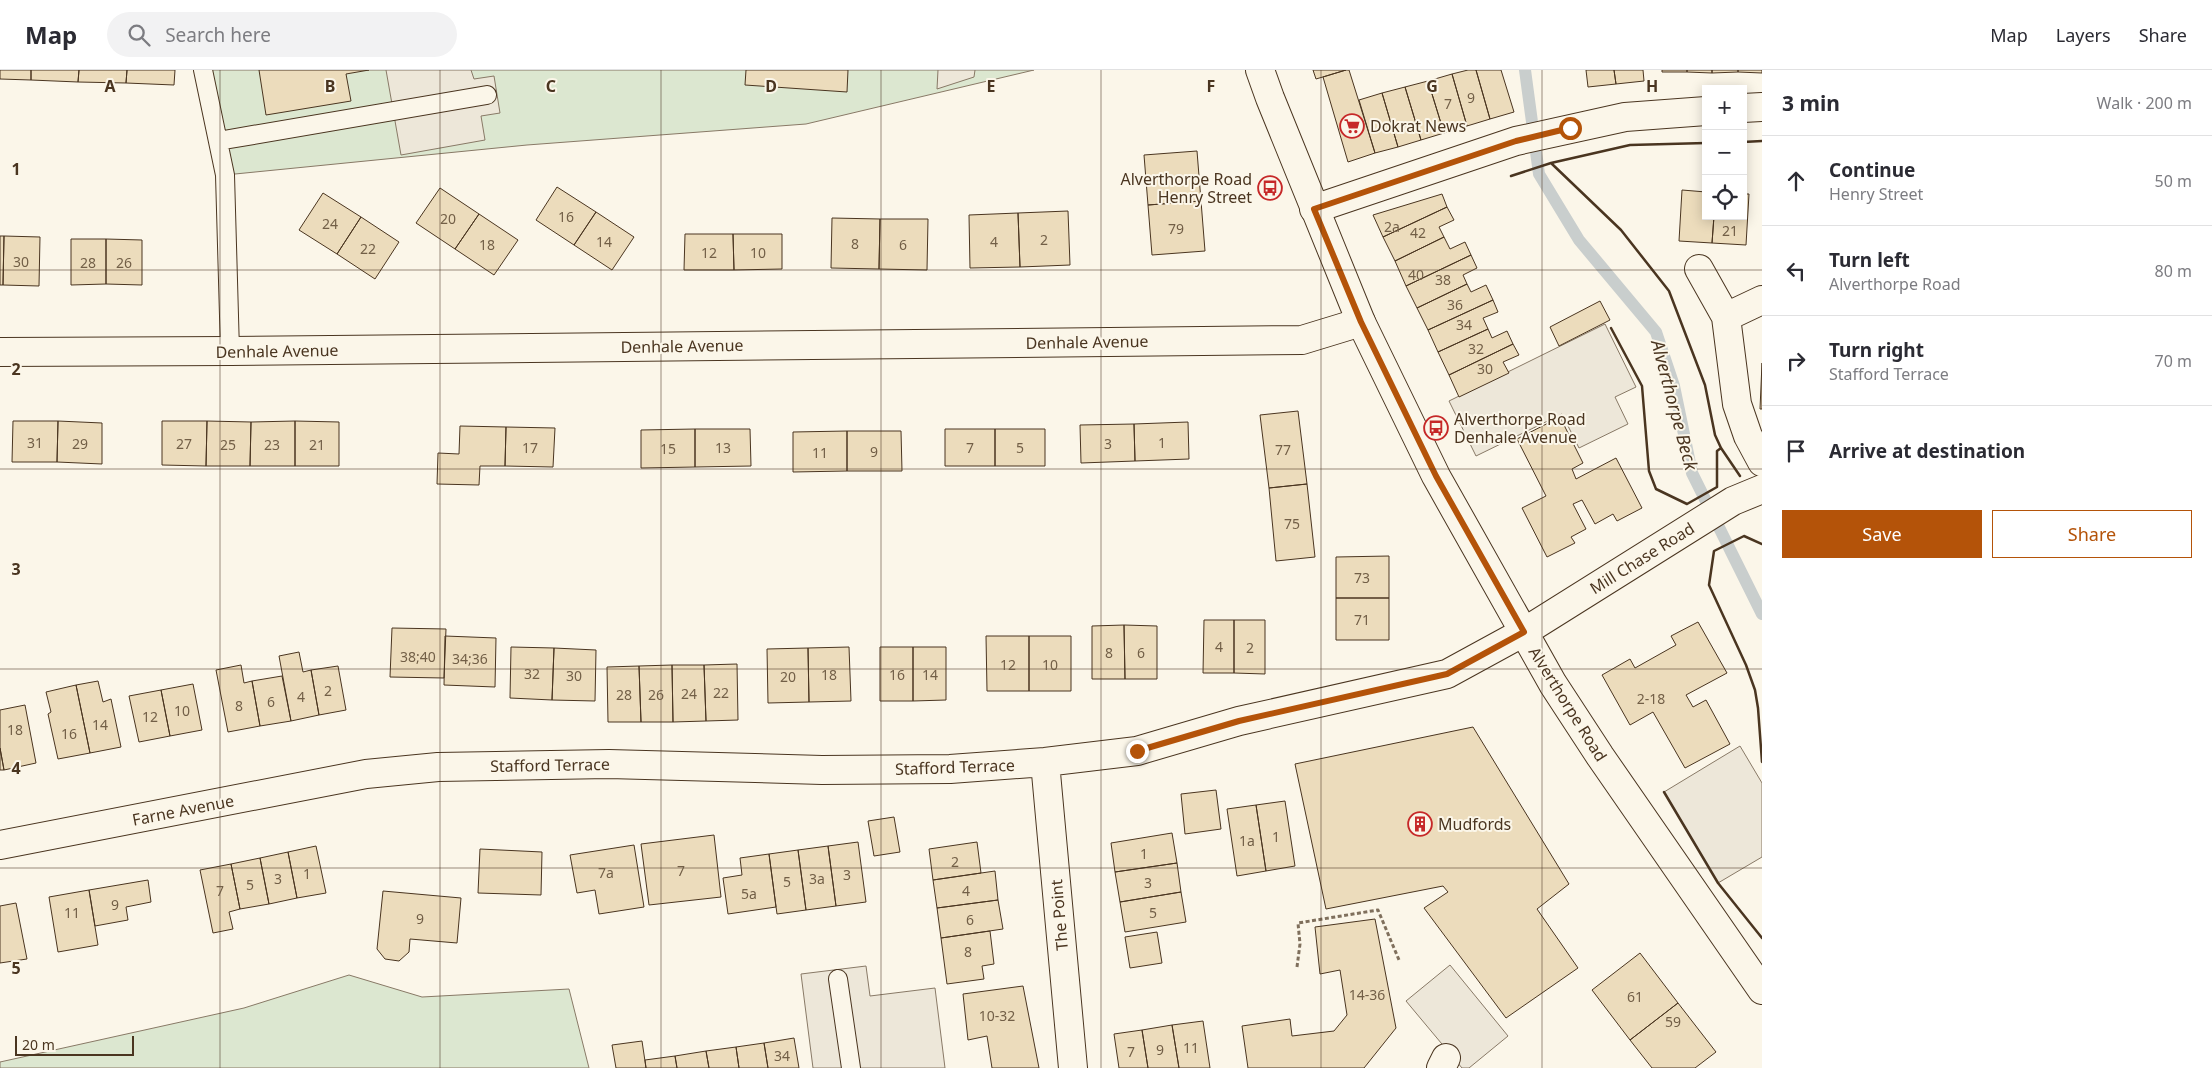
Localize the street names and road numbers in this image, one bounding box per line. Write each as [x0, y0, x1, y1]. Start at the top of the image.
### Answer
street label: Denhale Avenue [1025, 330, 1149, 354]
street label: Denhale Avenue [620, 334, 744, 358]
street label: Denhale Avenue [215, 339, 339, 363]
street label: Mill Chase Road [1586, 517, 1698, 599]
street label: Alverthorpe Road [1524, 642, 1612, 766]
street label: Stafford Terrace [490, 753, 610, 777]
street label: Stafford Terrace [895, 754, 1015, 780]
street label: Farne Avenue [130, 789, 236, 831]
street label: The Point [1045, 878, 1073, 951]

